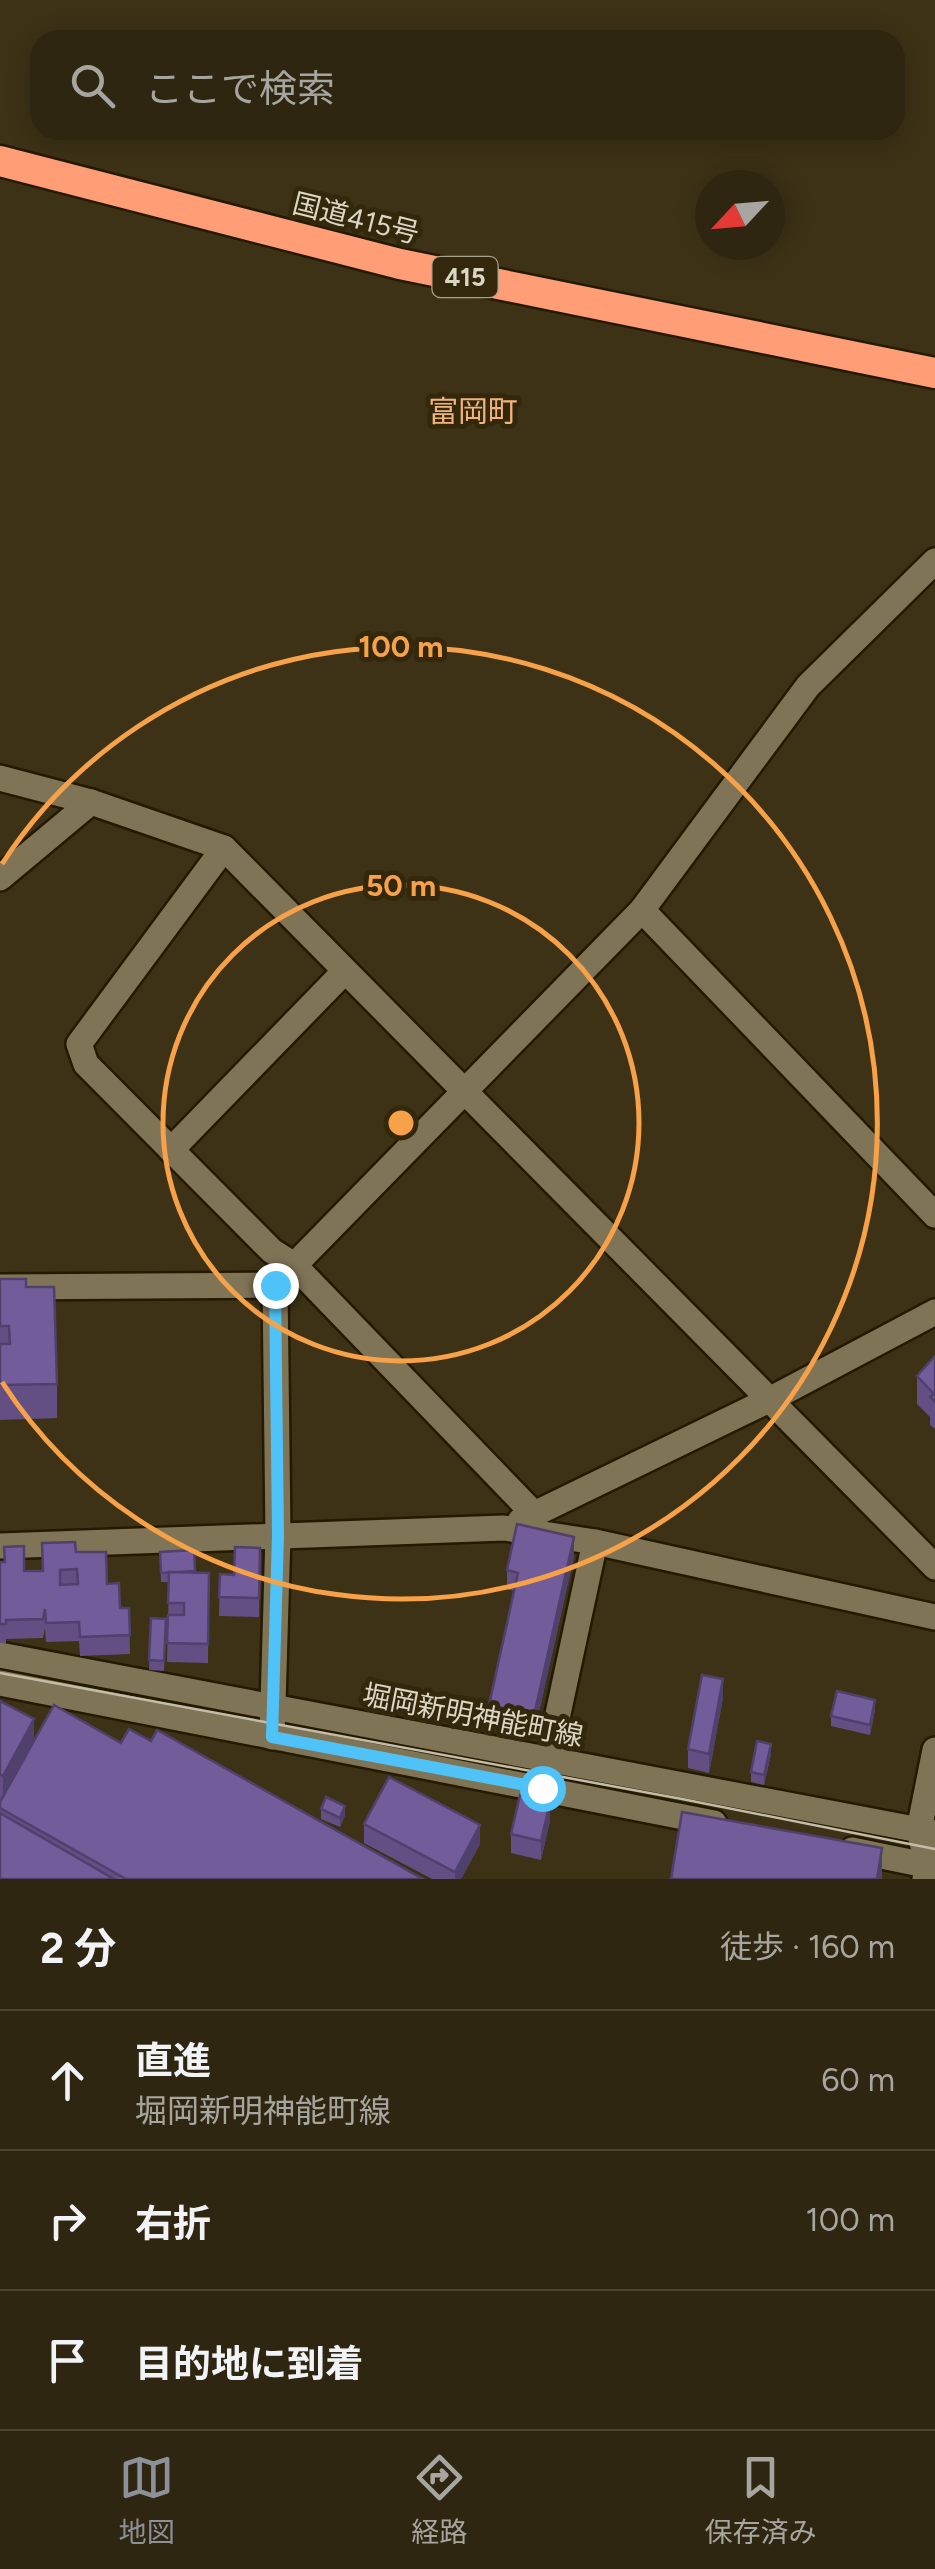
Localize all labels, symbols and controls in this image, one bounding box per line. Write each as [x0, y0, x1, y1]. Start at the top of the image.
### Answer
search box [30, 30, 905, 140]
icon: search [65, 58, 120, 113]
text: ここで検索 [145, 66, 335, 112]
north arrow [695, 170, 785, 260]
street label: 国道415号 [289, 186, 423, 250]
road number: 415 [432, 257, 498, 297]
district label: 富岡町 [428, 393, 518, 430]
text: 100 m [359, 628, 443, 665]
text: 50 m [366, 867, 436, 904]
centre of rings [383, 1105, 419, 1141]
route end [253, 1263, 299, 1309]
street label: 堀岡新明神能町線 [360, 1677, 586, 1753]
route start [520, 1766, 566, 1812]
text: 2 分 [40, 1923, 116, 1974]
text: 徒歩 · 160 m [720, 1928, 895, 1966]
text: 直進 [135, 2038, 211, 2084]
icon: ahead [40, 2053, 95, 2108]
text: 60 m [821, 2061, 895, 2099]
text: 堀岡新明神能町線 [135, 2092, 391, 2130]
icon: right [40, 2193, 95, 2248]
text: 右折 [135, 2201, 211, 2247]
text: 100 m [806, 2201, 895, 2239]
icon: arrive [40, 2333, 95, 2388]
text: 目的地に到着 [135, 2341, 363, 2387]
tab: 地図 [118, 2450, 175, 2550]
tab: 経路 [411, 2450, 468, 2550]
tab: 保存済み [704, 2450, 817, 2550]

